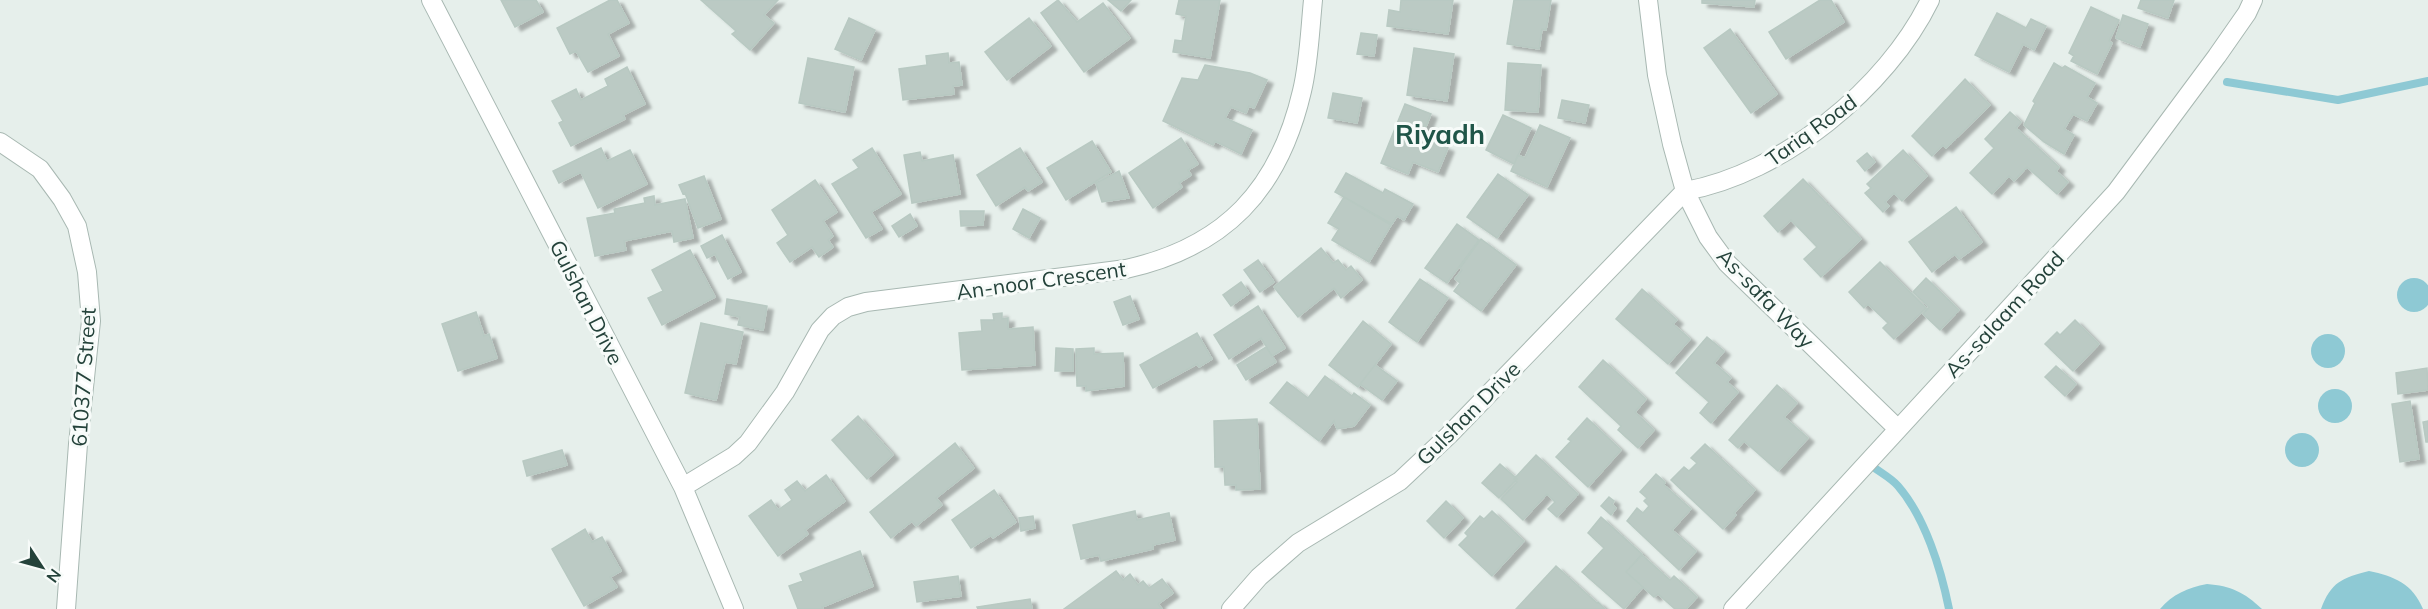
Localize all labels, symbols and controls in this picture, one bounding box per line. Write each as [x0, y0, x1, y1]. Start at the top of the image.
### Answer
street label: Tariq Road [1761, 88, 1861, 172]
district label: Riyadh [1395, 117, 1485, 151]
street label: Gulshan Drive [544, 235, 630, 369]
street label: As-safa Way [1712, 243, 1820, 353]
street label: As-salaam Road [1939, 245, 2069, 383]
street label: An-noor Crescent [954, 255, 1128, 305]
street label: 610377 Street [65, 307, 101, 447]
street label: Gulshan Drive [1411, 356, 1525, 470]
north arrow [12, 537, 72, 597]
text: N [42, 565, 66, 587]

